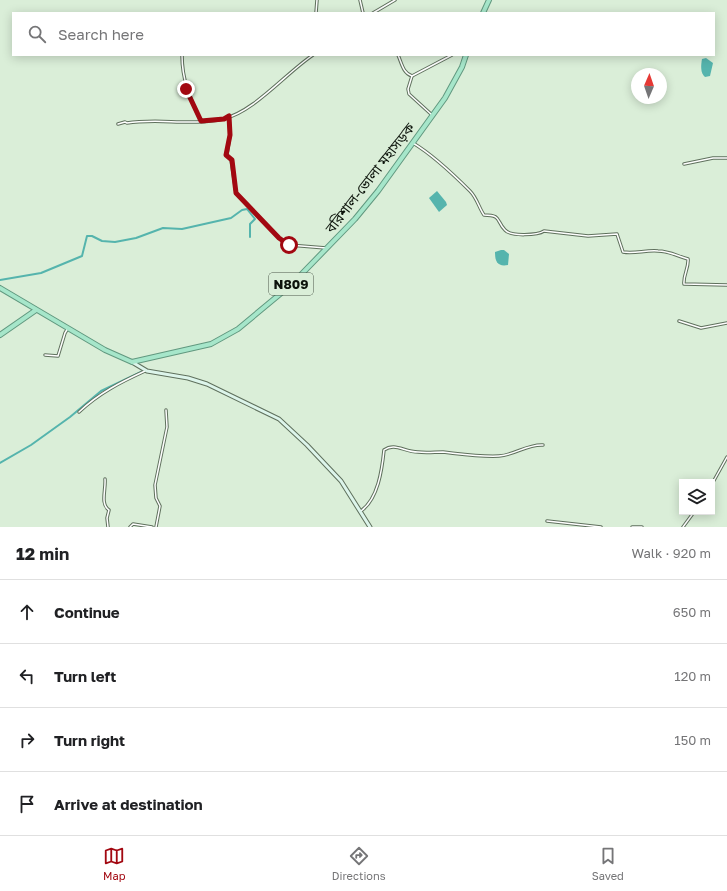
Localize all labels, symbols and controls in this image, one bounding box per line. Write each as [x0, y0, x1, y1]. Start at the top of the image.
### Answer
search box [12, 12, 715, 56]
icon: search [26, 23, 48, 45]
text: Search here [58, 25, 144, 43]
north arrow [631, 68, 667, 104]
route end [177, 80, 195, 98]
street label: বরিশাল-ভোলা মহাসড়ক [321, 119, 418, 237]
route start [280, 236, 298, 254]
road number: N809 [269, 273, 313, 295]
map controls [679, 479, 715, 515]
button: layers [679, 479, 715, 515]
text: 12 min [16, 543, 69, 564]
text: Walk · 920 m [632, 545, 711, 561]
icon: ahead [16, 601, 38, 623]
text: Continue [54, 603, 120, 621]
text: 650 m [673, 604, 711, 620]
icon: left [16, 665, 38, 687]
text: Turn left [54, 667, 116, 685]
text: 120 m [674, 668, 711, 684]
icon: right [16, 729, 38, 751]
text: Turn right [54, 731, 125, 749]
text: 150 m [674, 732, 711, 748]
icon: arrive [16, 793, 38, 815]
text: Arrive at destination [54, 795, 203, 813]
tab: Map [103, 845, 126, 882]
tab: Directions [332, 845, 386, 882]
tab: Saved [592, 845, 624, 882]

